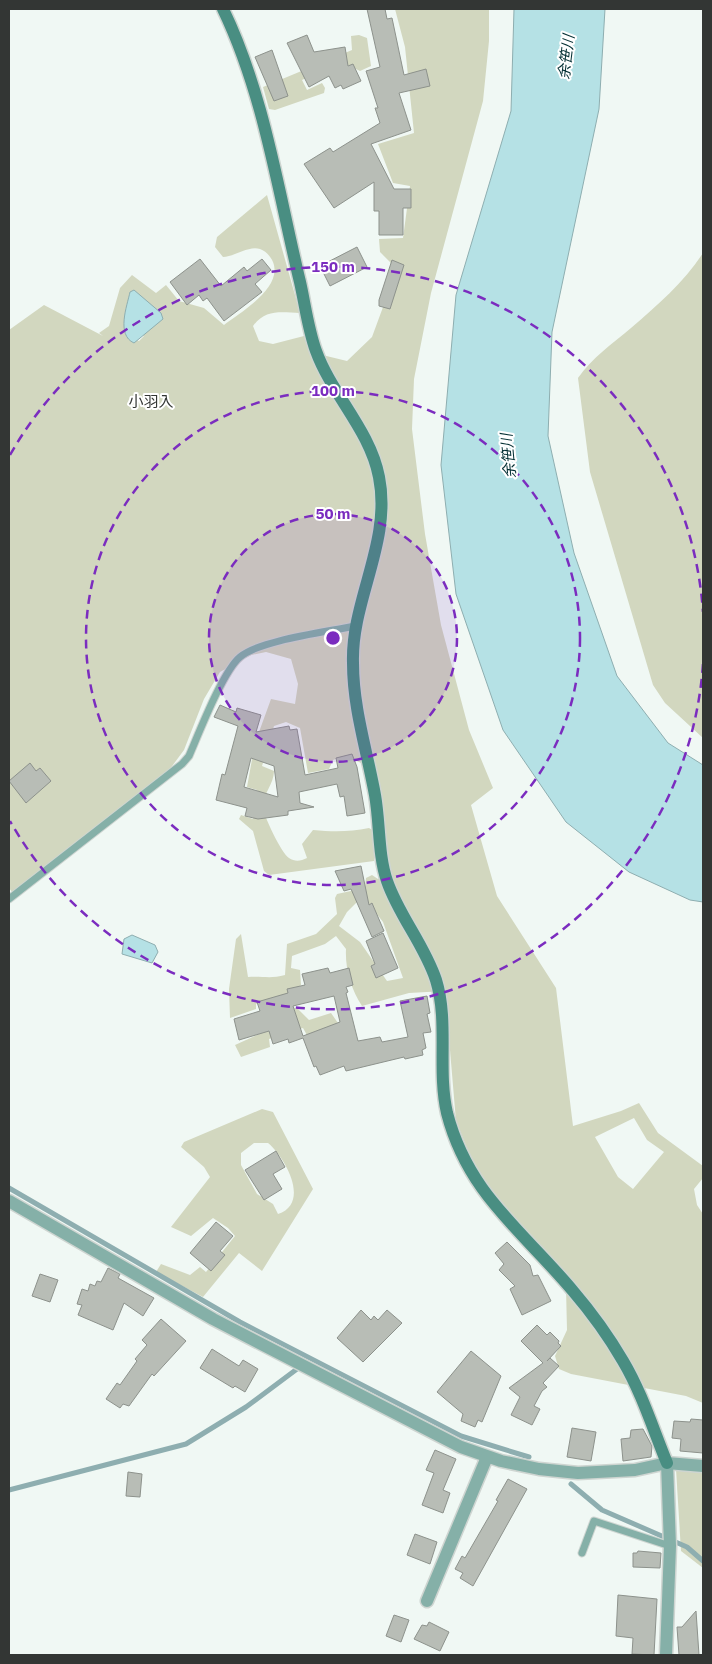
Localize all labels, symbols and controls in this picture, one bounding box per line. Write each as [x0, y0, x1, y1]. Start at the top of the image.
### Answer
water label: 余笹川 [554, 32, 578, 80]
text: 150 m [311, 257, 355, 276]
text: 100 m [311, 381, 355, 400]
district label: 小羽入 [128, 392, 174, 411]
water label: 余笹川 [496, 431, 519, 479]
text: 50 m [316, 504, 350, 523]
centre of rings [324, 629, 342, 647]

